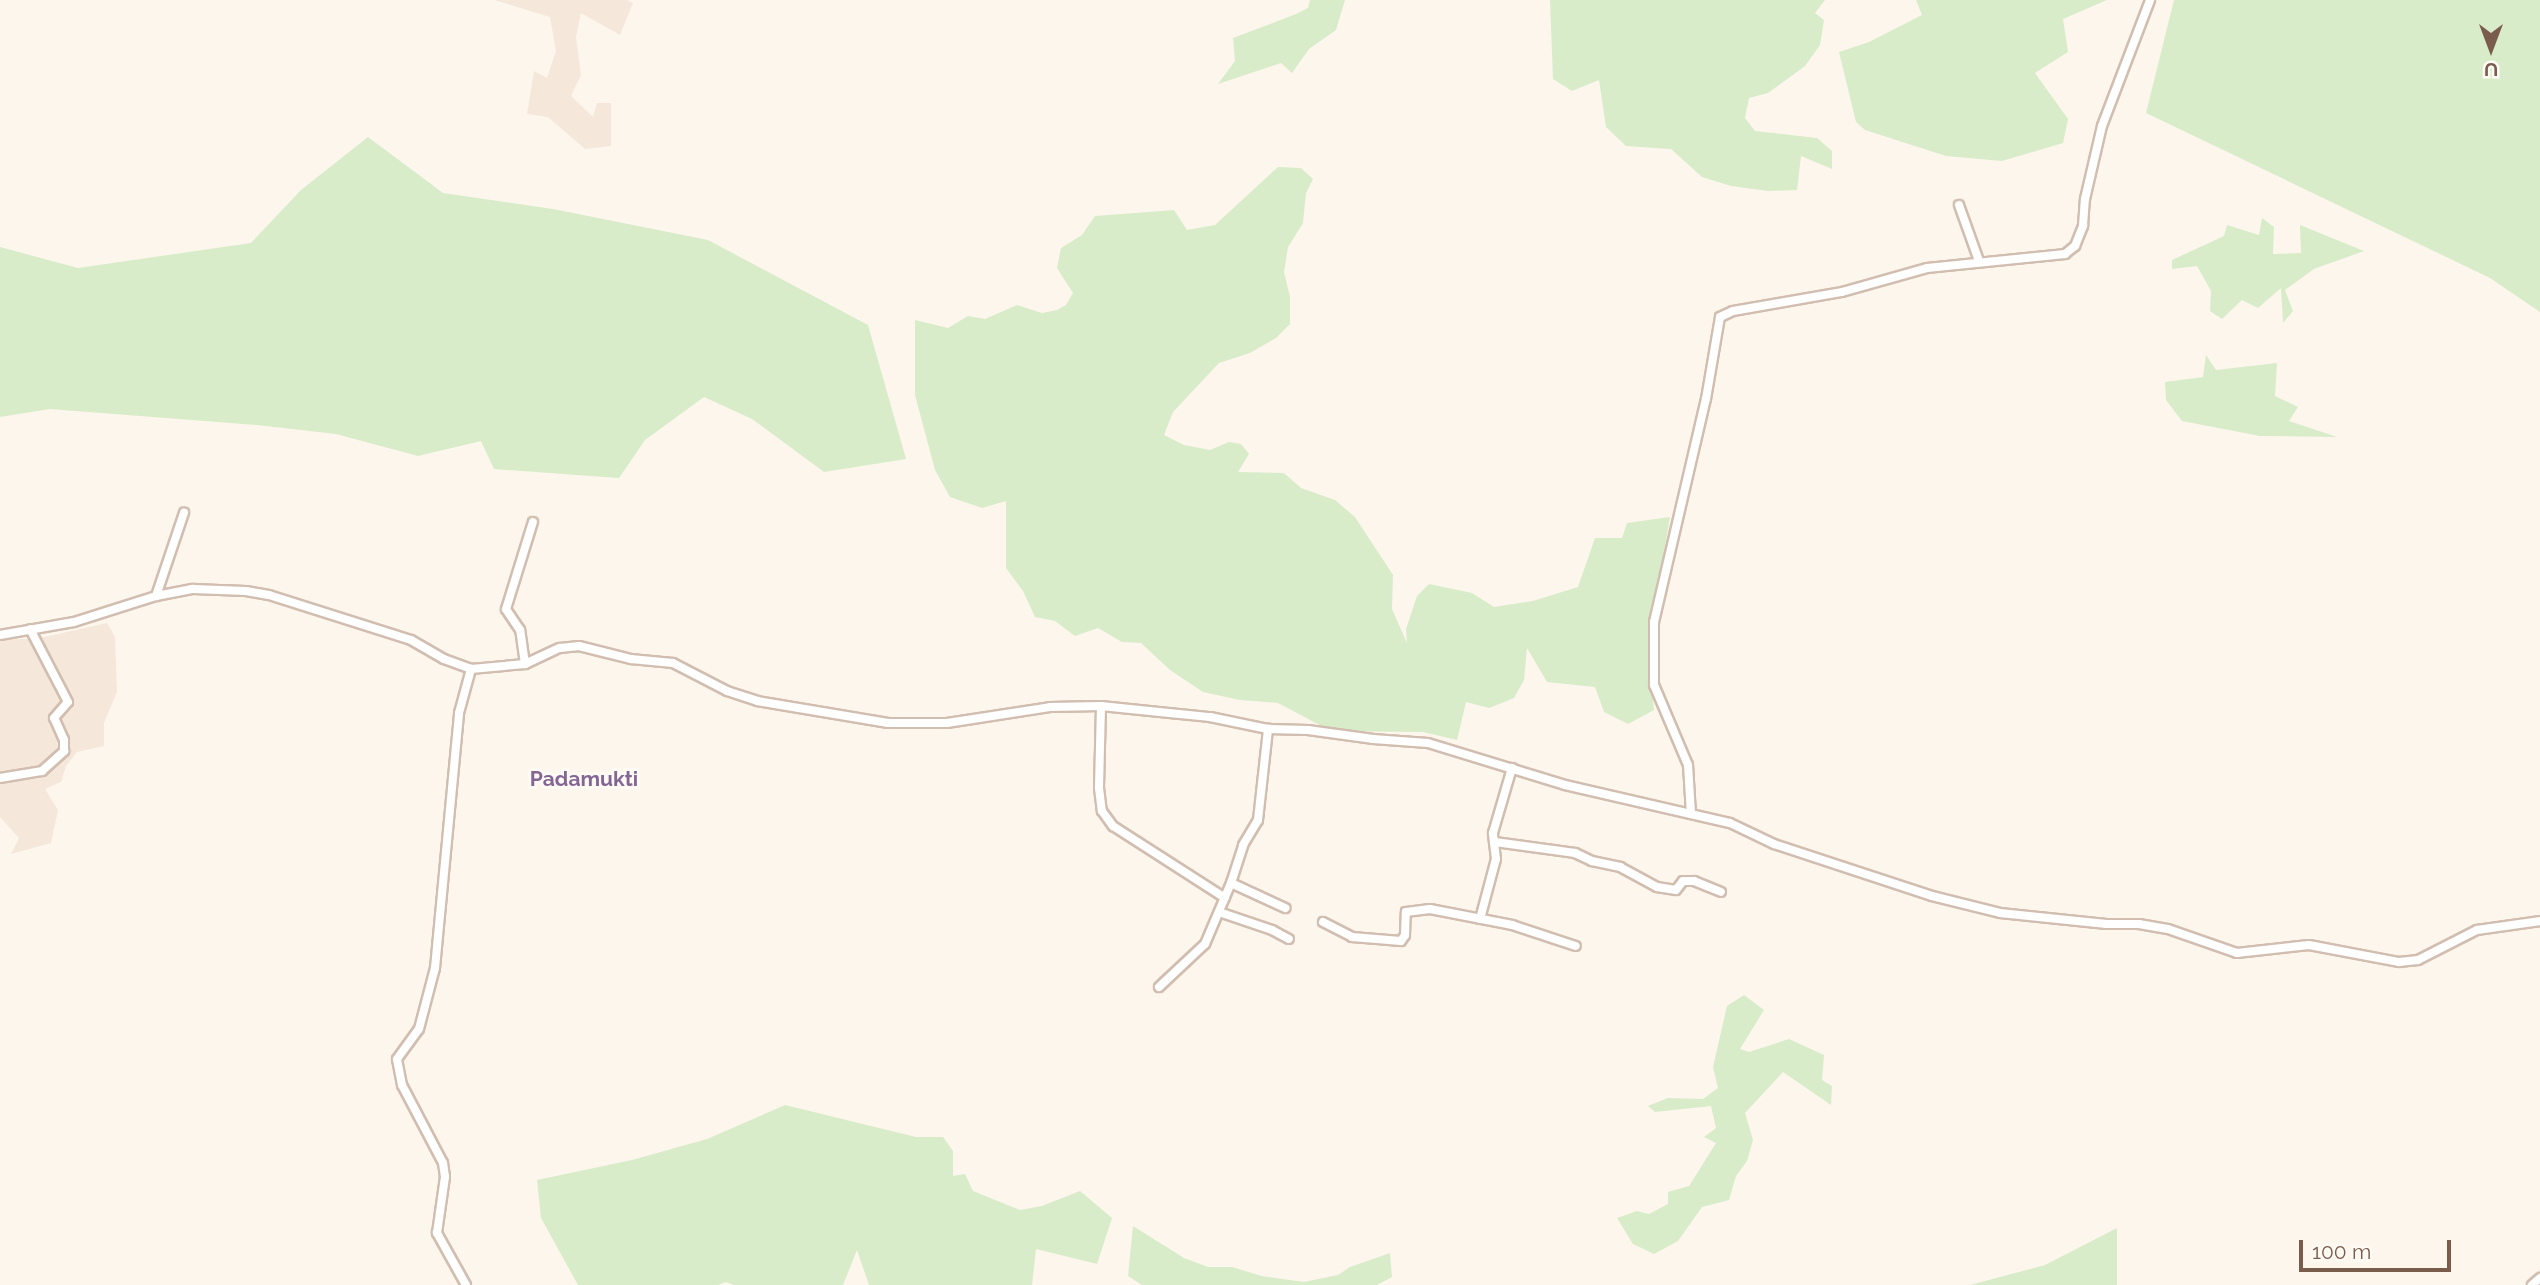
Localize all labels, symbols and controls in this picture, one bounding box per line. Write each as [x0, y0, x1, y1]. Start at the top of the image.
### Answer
north arrow [2456, 14, 2526, 84]
text: U [2484, 59, 2498, 81]
district label: Padamukti [530, 766, 638, 792]
scale bar [2302, 1226, 2454, 1270]
text: 100 m [2312, 1239, 2371, 1264]

